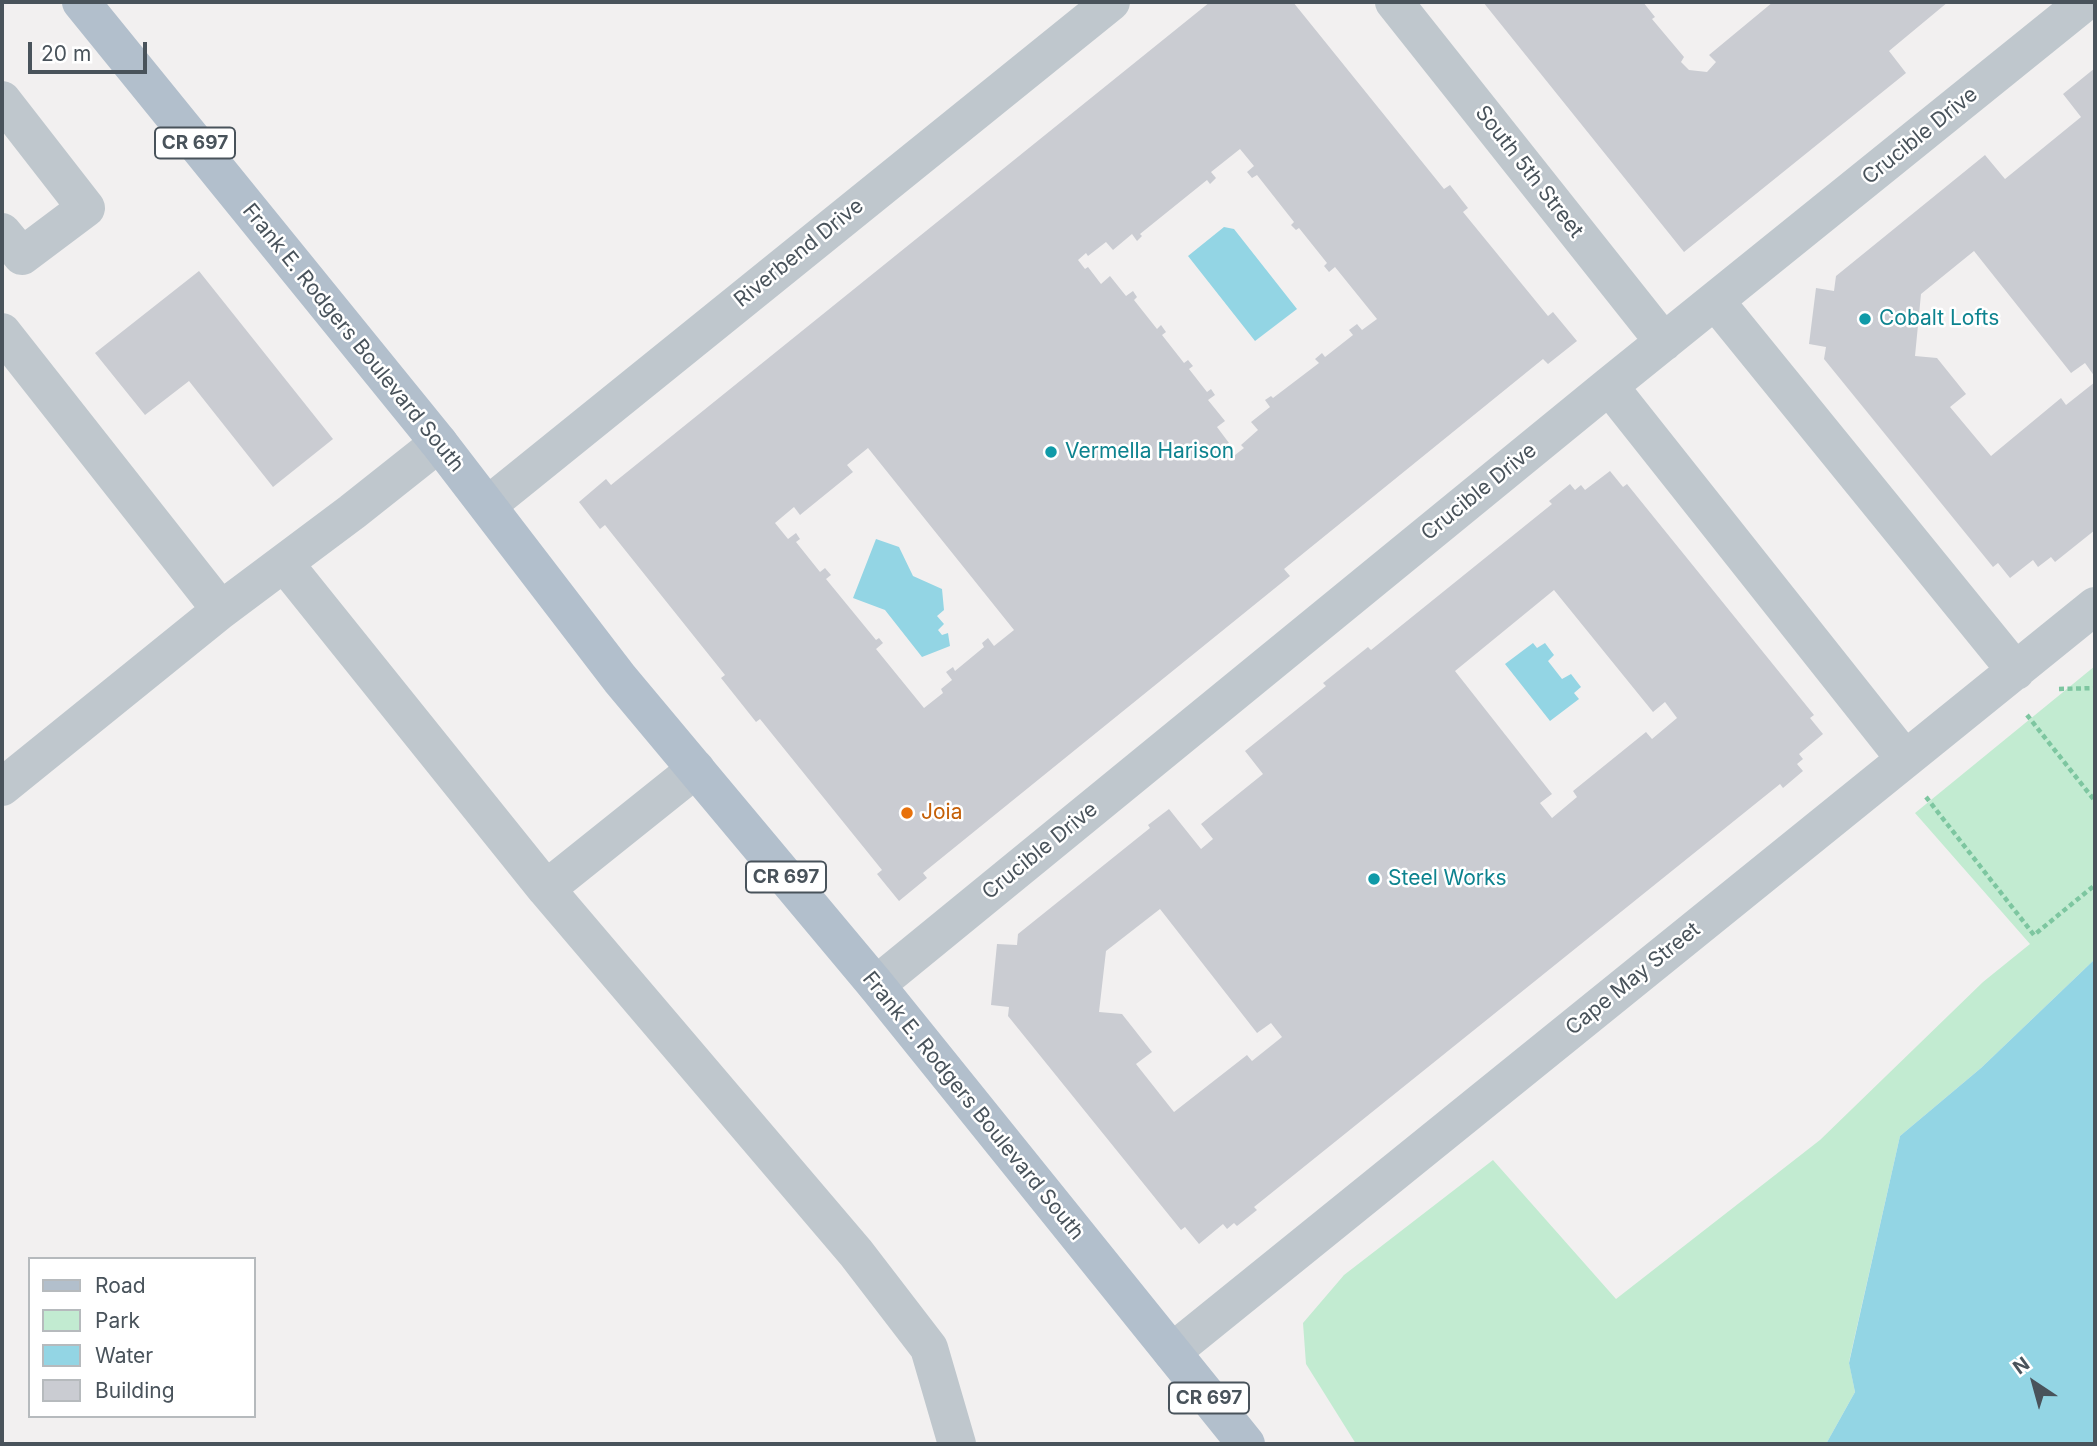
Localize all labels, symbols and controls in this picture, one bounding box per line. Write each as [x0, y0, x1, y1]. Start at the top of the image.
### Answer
scale bar [32, 28, 150, 72]
text: 20 m [41, 41, 91, 66]
street label: Crucible Drive [1857, 82, 1983, 190]
street label: South 5th Street [1470, 101, 1588, 243]
road number: CR 697 [155, 127, 235, 158]
street label: Riverbend Drive [729, 193, 869, 313]
street label: Frank E. Rodgers Boulevard South [237, 199, 469, 477]
place label: Cobalt Lofts [1879, 306, 1999, 332]
marker: Cobalt Lofts [1857, 311, 1873, 327]
street label: Crucible Drive [1416, 438, 1542, 546]
place label: Vermella Harison [1065, 439, 1234, 465]
marker: Vermella Harison [1043, 444, 1059, 460]
street label: Crucible Drive [977, 797, 1103, 905]
place label: Joia [921, 800, 962, 826]
marker: Joia [899, 805, 915, 821]
road number: CR 697 [746, 862, 826, 892]
place label: Steel Works [1388, 866, 1507, 892]
marker: Steel Works [1366, 871, 1382, 887]
street label: Cape May Street [1561, 917, 1705, 1041]
street label: Frank E. Rodgers Boulevard South [857, 967, 1089, 1245]
legend [28, 1257, 256, 1418]
text: Road [95, 1273, 146, 1298]
text: Park [95, 1308, 140, 1333]
text: Water [95, 1343, 153, 1368]
north arrow [1999, 1348, 2069, 1418]
text: N [2009, 1352, 2034, 1379]
text: Building [95, 1378, 175, 1403]
road number: CR 697 [1169, 1382, 1249, 1414]

